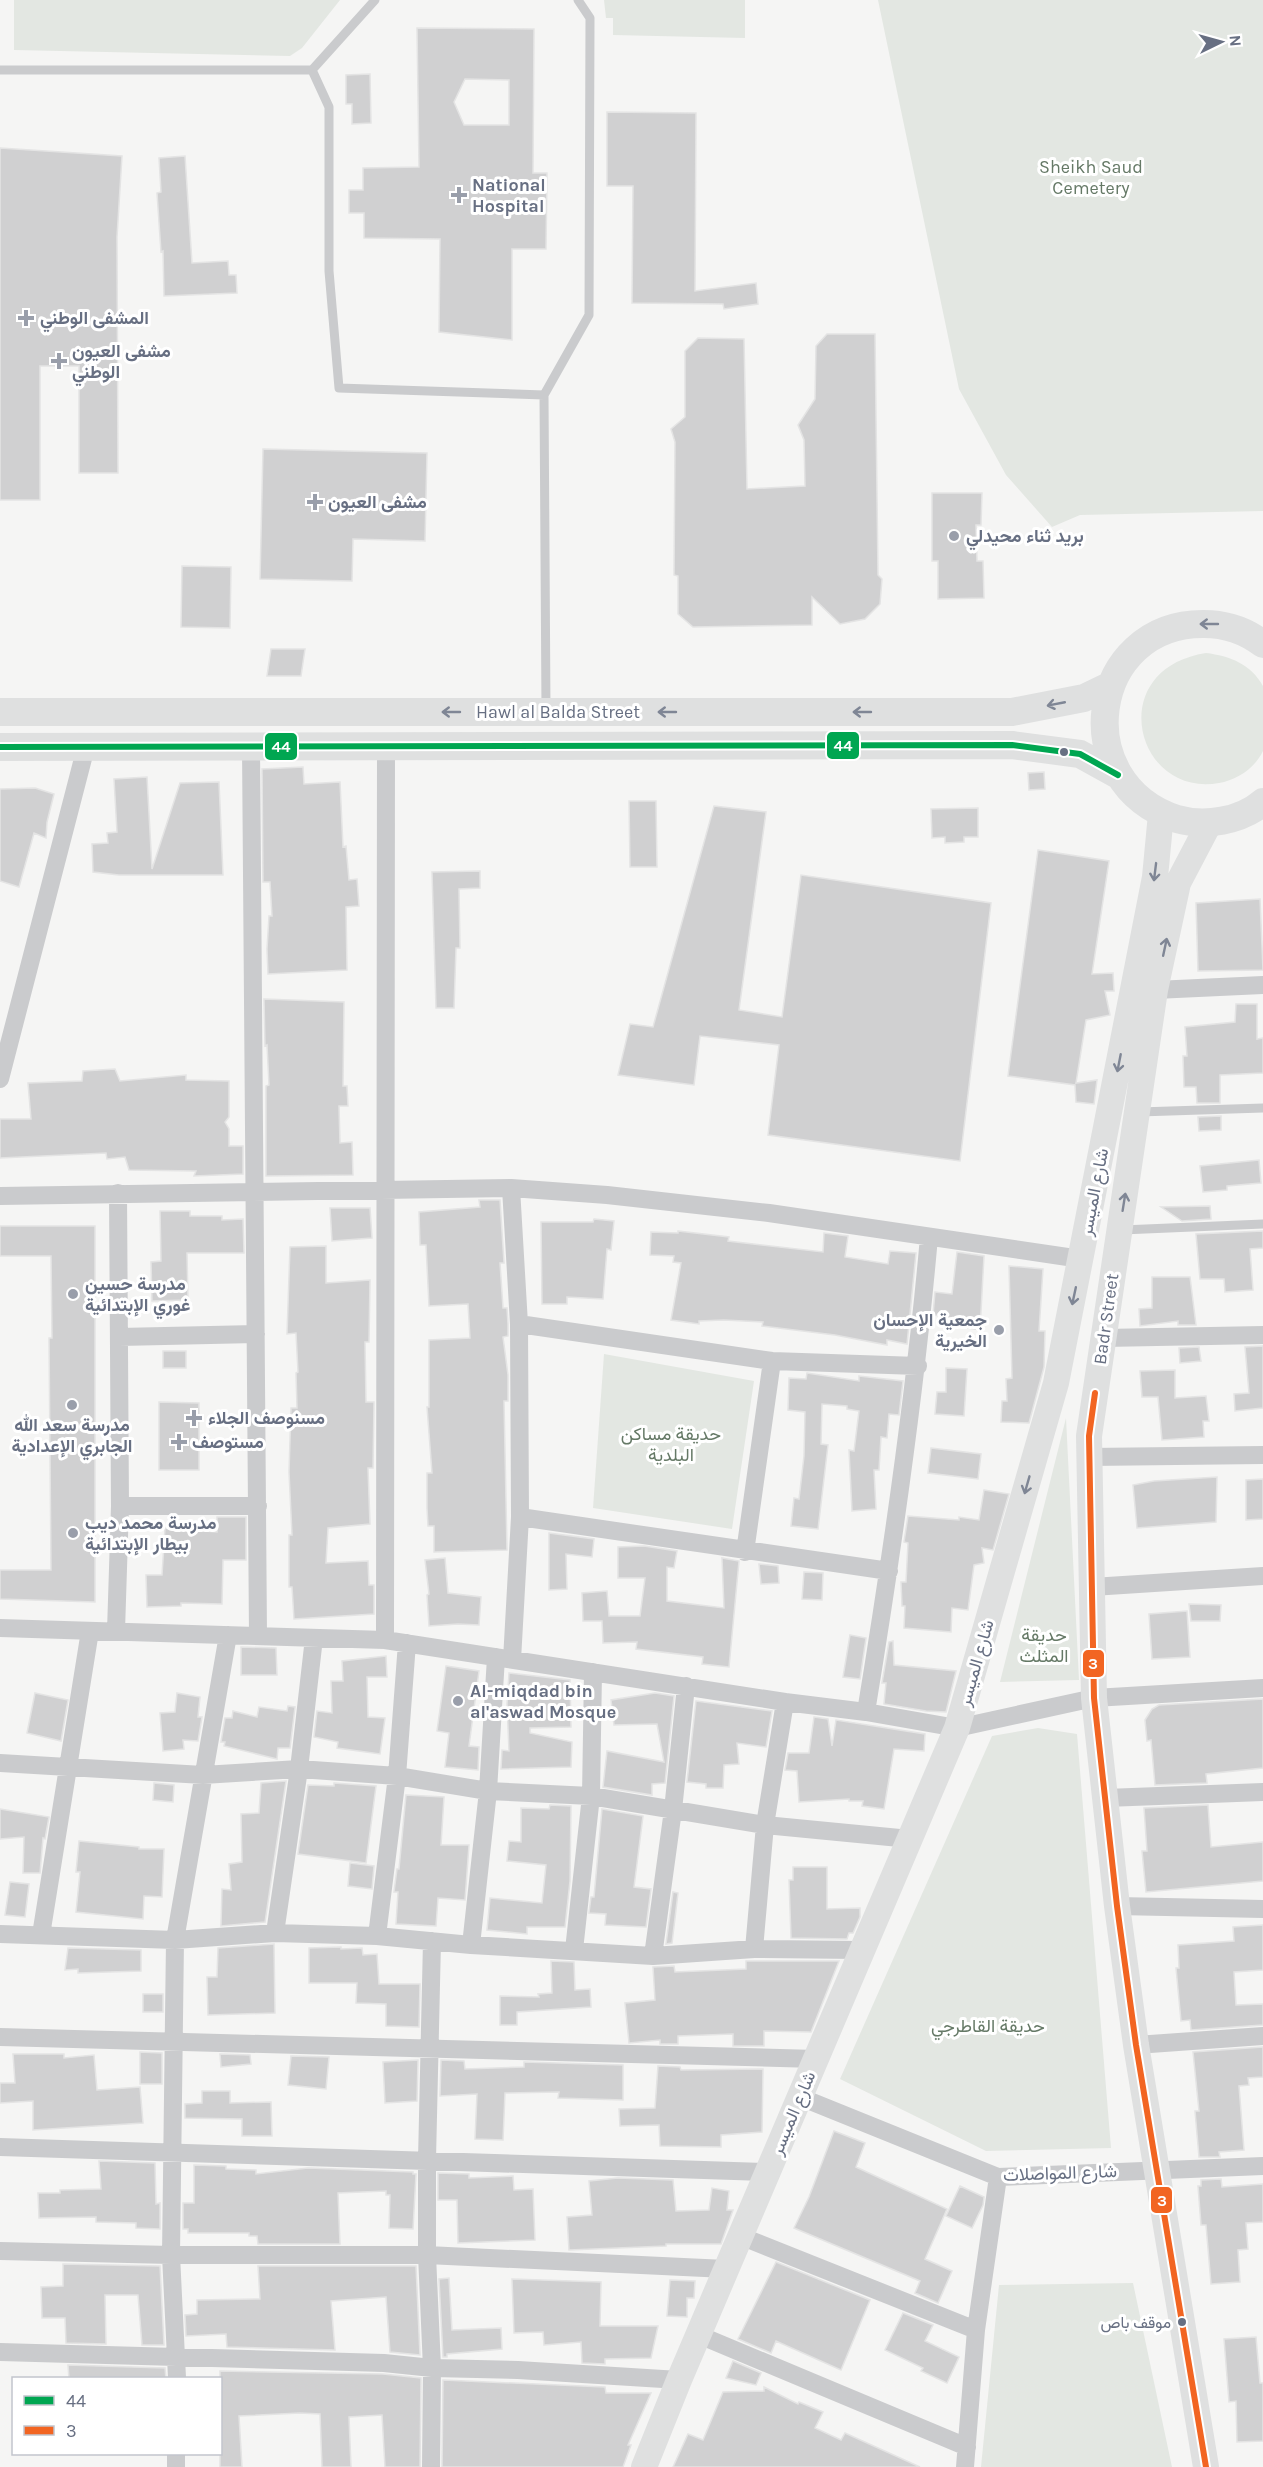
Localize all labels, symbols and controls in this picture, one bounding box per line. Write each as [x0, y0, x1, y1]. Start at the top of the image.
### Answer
north arrow [1191, 12, 1251, 72]
text: N [1225, 34, 1245, 47]
park label: Sheikh Saud Cemetery [1039, 156, 1143, 199]
place label: National Hospital [472, 174, 546, 217]
marker: National Hospital [450, 186, 468, 204]
place label: المشفى الوطني [40, 307, 149, 333]
marker: المشفى الوطني [17, 309, 35, 327]
place label: مشفى العيون الوطني [72, 340, 171, 387]
marker: مشفى العيون الوطني [50, 352, 68, 370]
place label: مشفى العيون [328, 491, 427, 513]
marker: مشفى العيون [306, 493, 324, 511]
place label: بريد ثناء محيدلي [966, 525, 1084, 551]
marker: بريد ثناء محيدلي [947, 529, 961, 543]
one-way arrow [1200, 618, 1220, 630]
one-way arrow [1047, 699, 1066, 710]
street label: Hawl al Balda Street [476, 701, 640, 723]
one-way arrow [441, 706, 461, 718]
one-way arrow [657, 706, 677, 718]
one-way arrow [852, 706, 872, 718]
line badge: 44 [826, 731, 860, 760]
line badge: 44 [264, 732, 298, 761]
text: 44 [833, 736, 853, 755]
text: 44 [271, 737, 291, 756]
unlabelled marker [1058, 746, 1070, 758]
one-way arrow [1149, 861, 1160, 881]
one-way arrow [1159, 938, 1171, 957]
one-way arrow [1113, 1053, 1124, 1073]
street label: شارع الميسر [1075, 1146, 1114, 1239]
one-way arrow [1119, 1192, 1130, 1212]
street label: Badr Street [1089, 1272, 1123, 1366]
place label: مدرسة حسين غوري الإبتدائية [85, 1273, 190, 1320]
one-way arrow [1068, 1286, 1079, 1305]
marker: مدرسة حسين غوري الإبتدائية [66, 1287, 80, 1301]
place label: جمعية الإحسان الخيرية [873, 1309, 987, 1352]
marker: جمعية الإحسان الخيرية [992, 1323, 1006, 1337]
marker: مدرسة سعد الله الجابري الإعدادية [65, 1398, 79, 1412]
place label: مسنوصف الجلاء [208, 1407, 325, 1429]
marker: مسنوصف الجلاء [185, 1409, 203, 1427]
place label: مدرسة سعد الله الجابري الإعدادية [11, 1414, 133, 1461]
park label: حديقة مساكن البلدية [621, 1423, 721, 1466]
place label: مستوصف [192, 1431, 264, 1453]
marker: مستوصف [170, 1433, 188, 1451]
one-way arrow [1020, 1475, 1032, 1494]
place label: مدرسة محمد ديب بيطار الإبتدائية [85, 1512, 217, 1556]
marker: مدرسة محمد ديب بيطار الإبتدائية [66, 1526, 80, 1540]
street label: شارع الميسر [953, 1617, 1000, 1710]
park label: حديقة المثلث [1019, 1624, 1069, 1667]
line badge: 3 [1082, 1649, 1105, 1678]
text: 3 [1088, 1654, 1098, 1673]
place label: Al-miqdad bin al'aswad Mosque [470, 1680, 616, 1723]
marker: Al-miqdad bin al'aswad Mosque [451, 1694, 465, 1708]
park label: حديقة القاطرجي [931, 2015, 1045, 2041]
street label: شارع الميسر [765, 2068, 821, 2159]
street label: شارع المواصلات [1003, 2160, 1117, 2187]
line badge: 3 [1150, 2186, 1173, 2214]
text: 3 [1157, 2191, 1167, 2210]
place label: موقف باص [1101, 2313, 1171, 2333]
marker: موقف باص [1176, 2316, 1188, 2328]
legend [12, 2377, 222, 2455]
text: 44 [66, 2390, 86, 2412]
text: 3 [66, 2420, 77, 2442]

